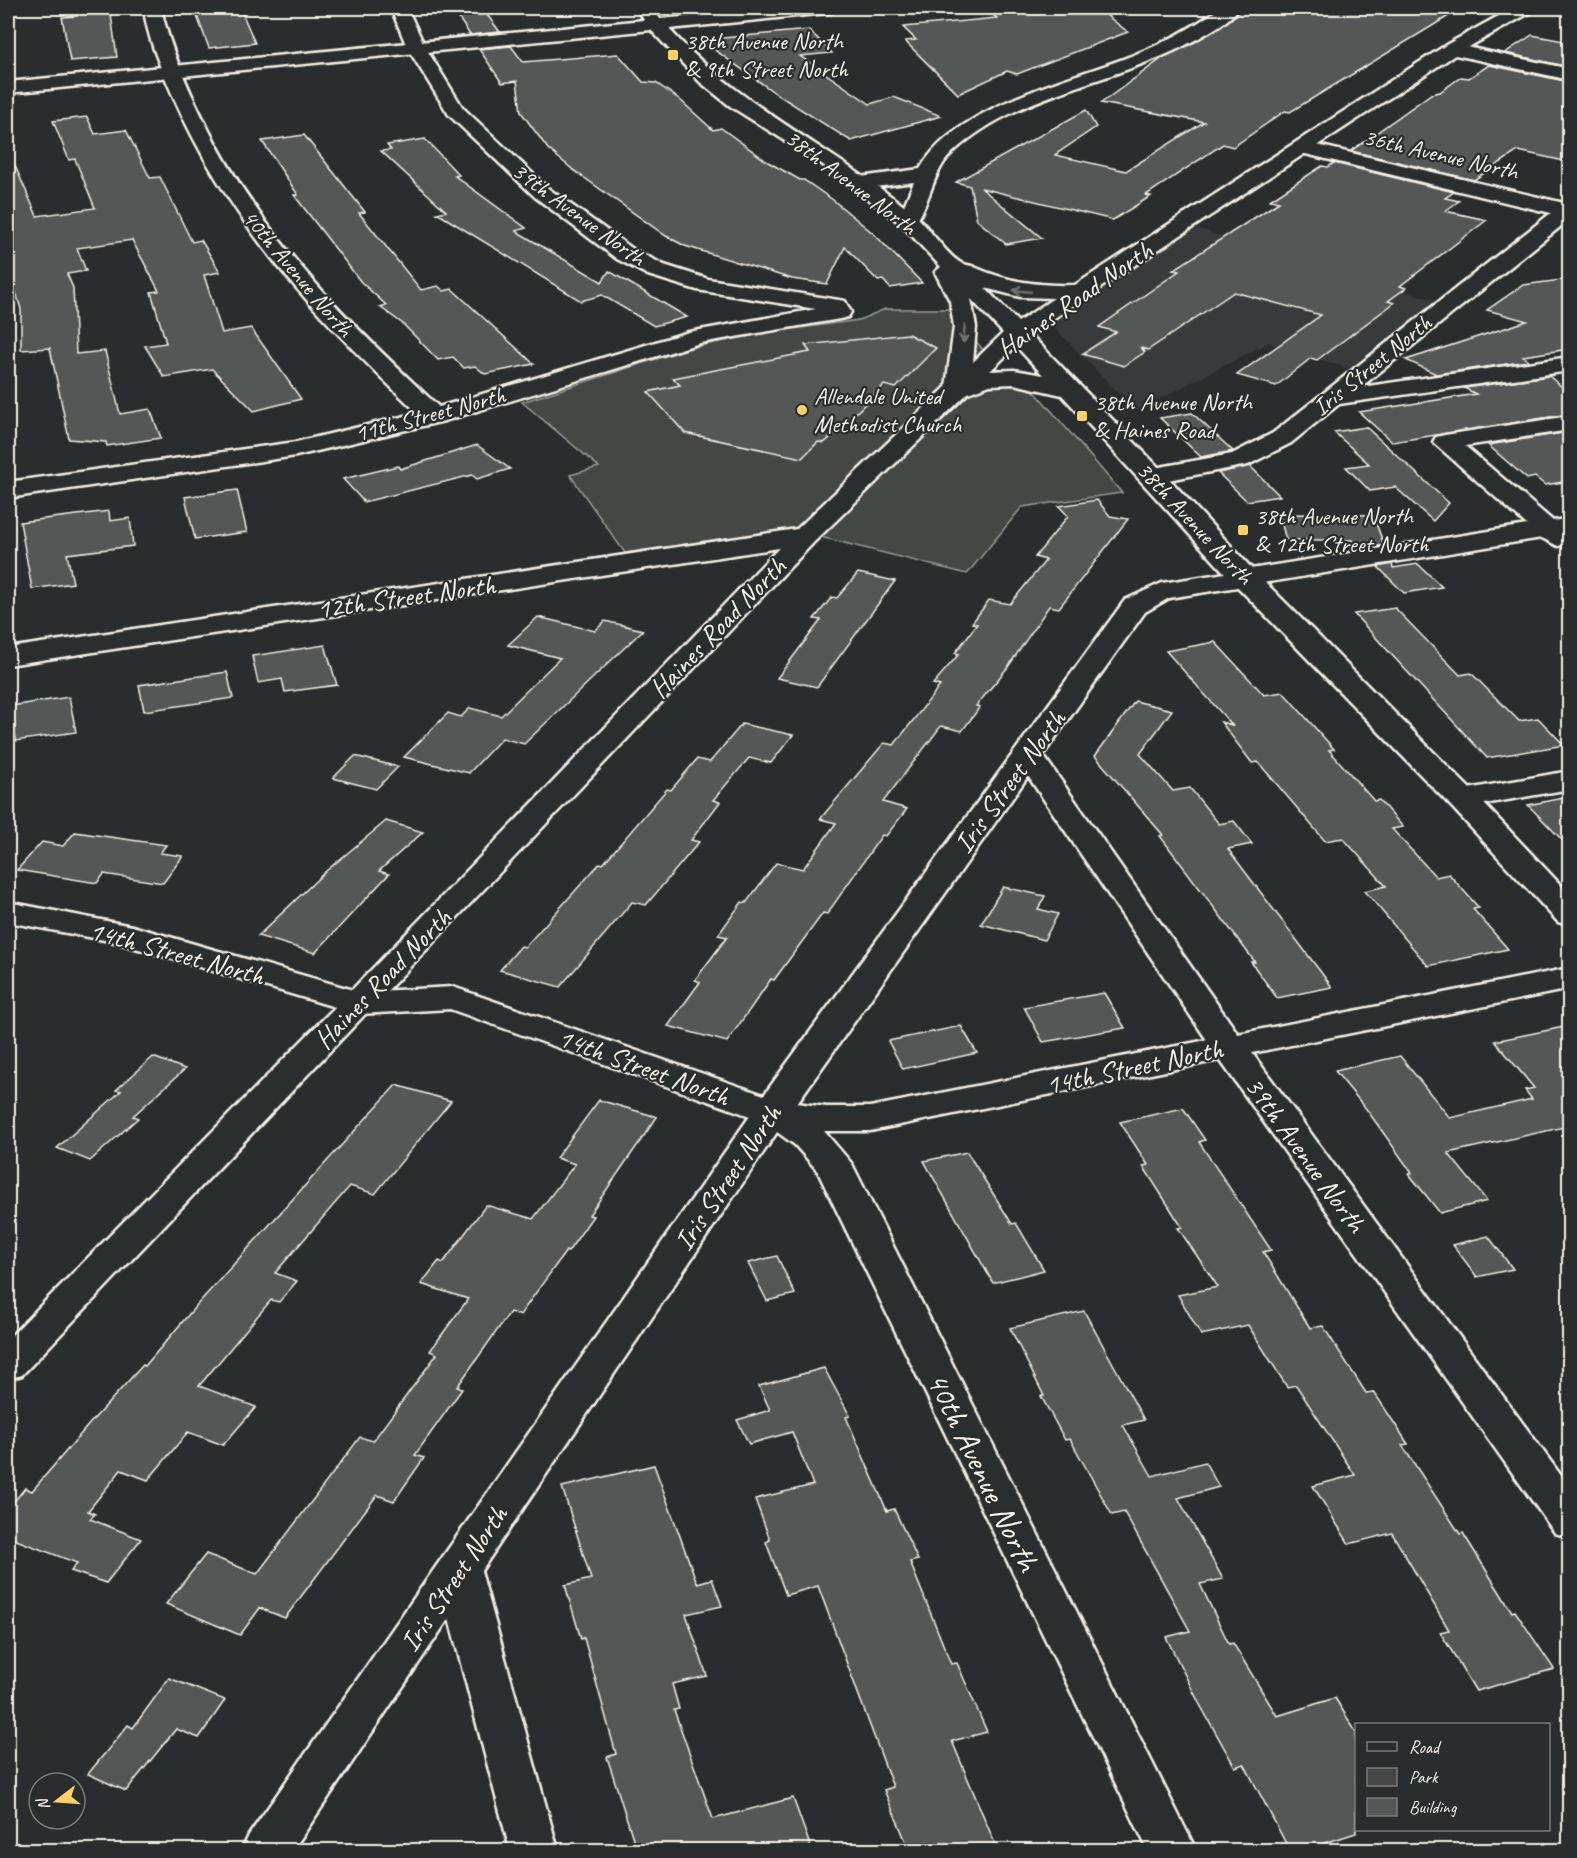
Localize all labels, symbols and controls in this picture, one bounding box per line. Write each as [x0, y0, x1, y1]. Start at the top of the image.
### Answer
place label: 38th Avenue North & 9th Street North [685, 26, 849, 84]
marker: 38th Avenue North & 9th Street North [666, 48, 680, 62]
street label: 36th Avenue North [1361, 122, 1523, 187]
street label: 38th Avenue North [779, 123, 925, 243]
street label: 39th Avenue North [506, 155, 653, 274]
street label: 40th Avenue North [236, 203, 361, 345]
street label: Haines Road North [989, 233, 1159, 366]
one-way arrow [1013, 285, 1033, 296]
street label: Iris Street North [1306, 307, 1438, 422]
one-way arrow [958, 324, 969, 343]
street label: 11th Street North [352, 379, 509, 448]
place label: Allendale United Methodist Church [814, 381, 962, 439]
place label: 38th Avenue North & Haines Road [1094, 387, 1254, 445]
marker: Allendale United Methodist Church [795, 403, 809, 417]
marker: 38th Avenue North & Haines Road [1075, 409, 1089, 423]
street label: 38th Avenue North [1130, 455, 1261, 592]
place label: 38th Avenue North & 12th Street North [1255, 501, 1430, 559]
marker: 38th Avenue North & 12th Street North [1236, 523, 1250, 537]
street label: Haines Road North [641, 549, 794, 705]
street label: 12th Street North [315, 566, 499, 626]
street label: Iris Street North [946, 702, 1074, 860]
street label: Haines Road North [306, 900, 459, 1056]
street label: 14th Street North [85, 912, 270, 993]
street label: 14th Street North [553, 1019, 736, 1114]
street label: 14th Street North [1042, 1030, 1227, 1102]
street label: 39th Avenue North [1237, 1069, 1375, 1241]
street label: Iris Street North [666, 1097, 790, 1257]
street label: 40th Avenue North [917, 1365, 1050, 1580]
street label: Iris Street North [392, 1498, 516, 1658]
legend [1355, 1723, 1550, 1831]
text: Road [1409, 1736, 1442, 1758]
text: Park [1409, 1766, 1439, 1788]
north arrow [27, 1771, 87, 1831]
text: N [32, 1794, 55, 1813]
text: Building [1409, 1796, 1458, 1818]

